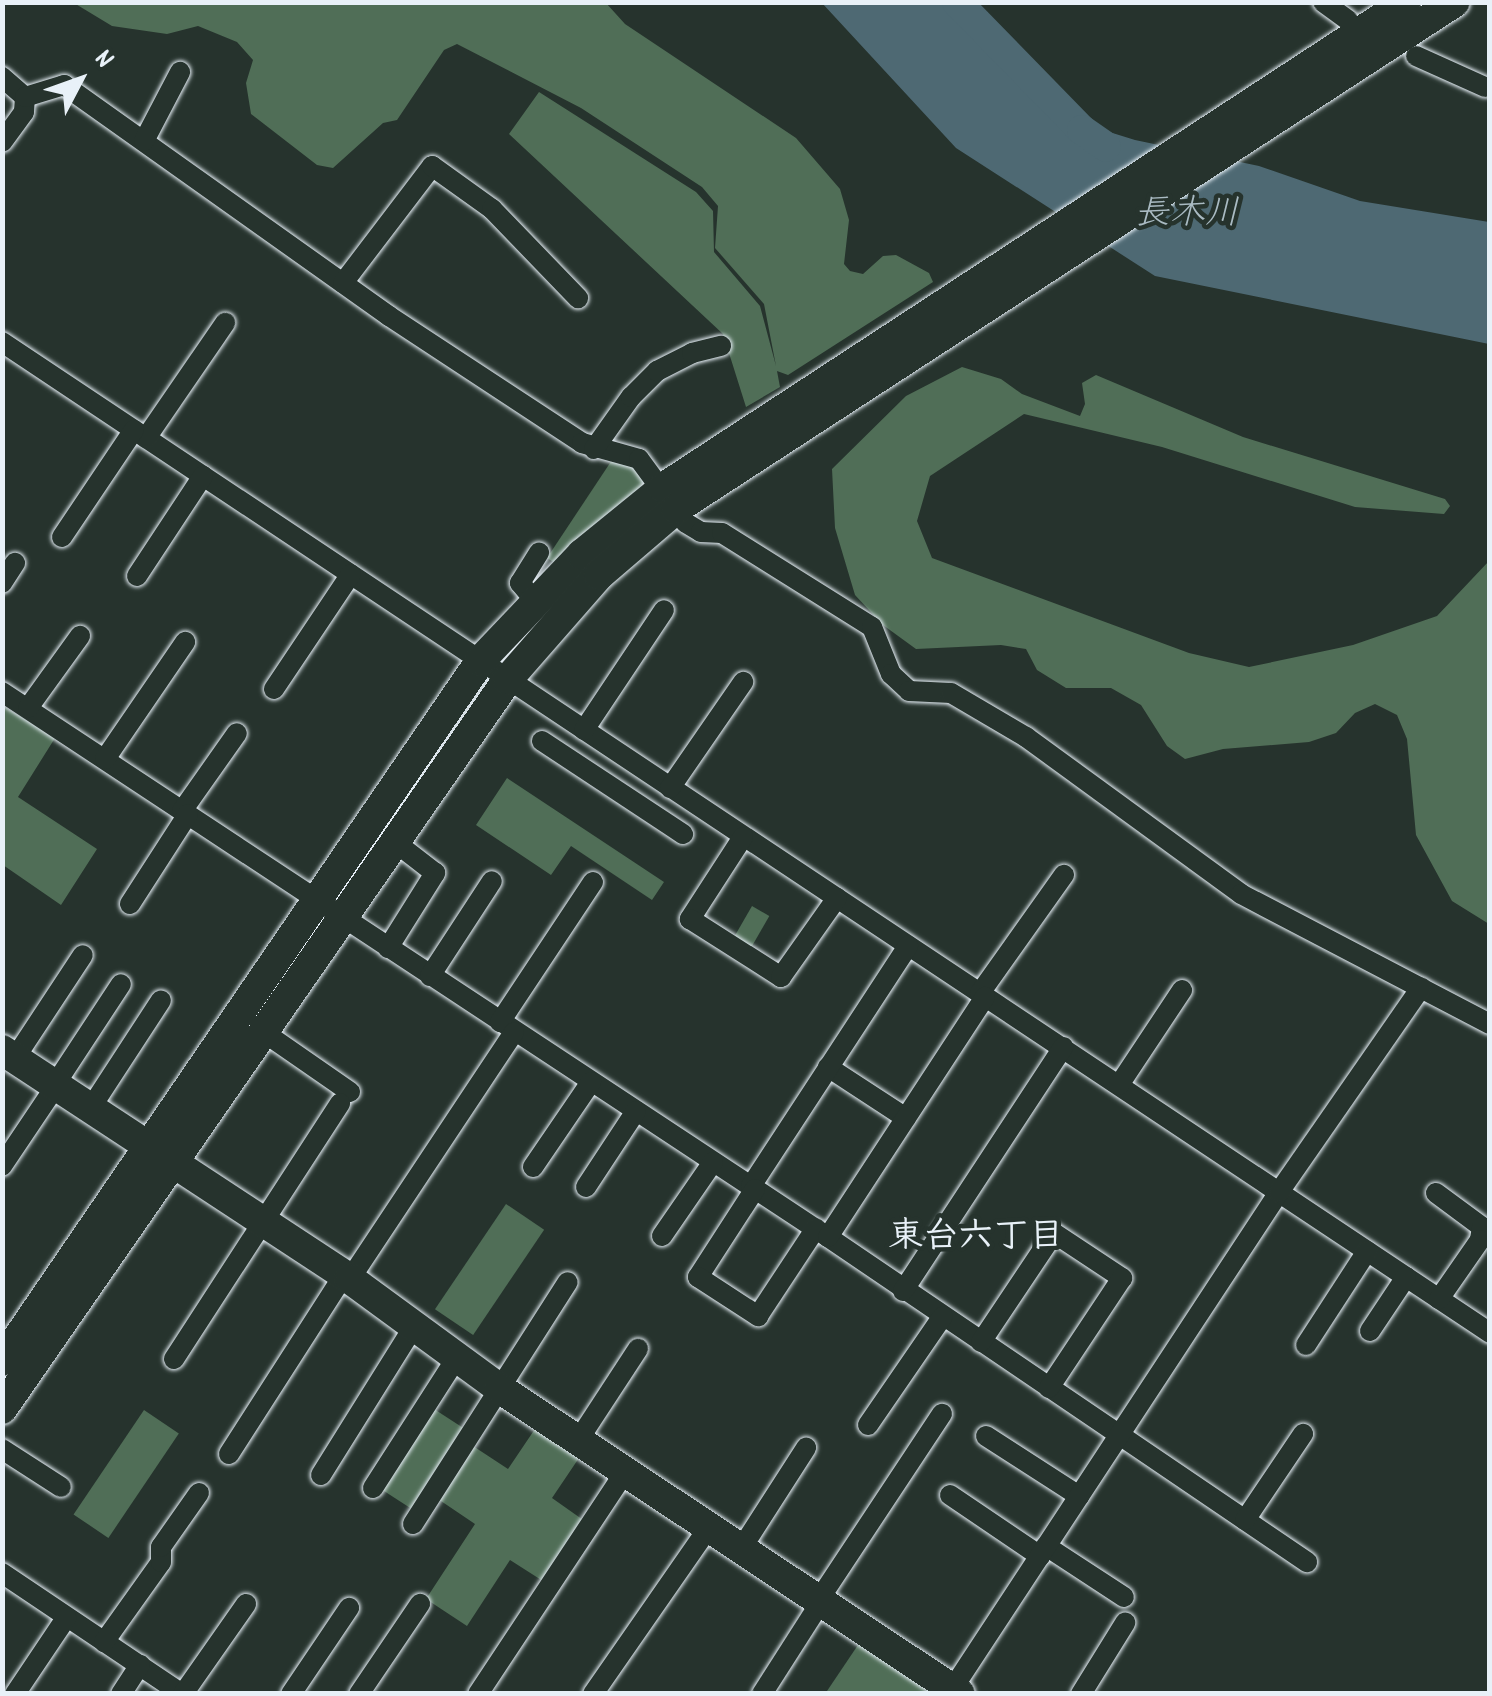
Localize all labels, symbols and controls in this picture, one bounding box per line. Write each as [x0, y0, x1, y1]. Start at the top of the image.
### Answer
north arrow [30, 30, 130, 130]
text: N [83, 42, 122, 79]
water label: 長木川 [1135, 195, 1239, 237]
district label: 東台六丁目 [889, 1218, 1063, 1260]

